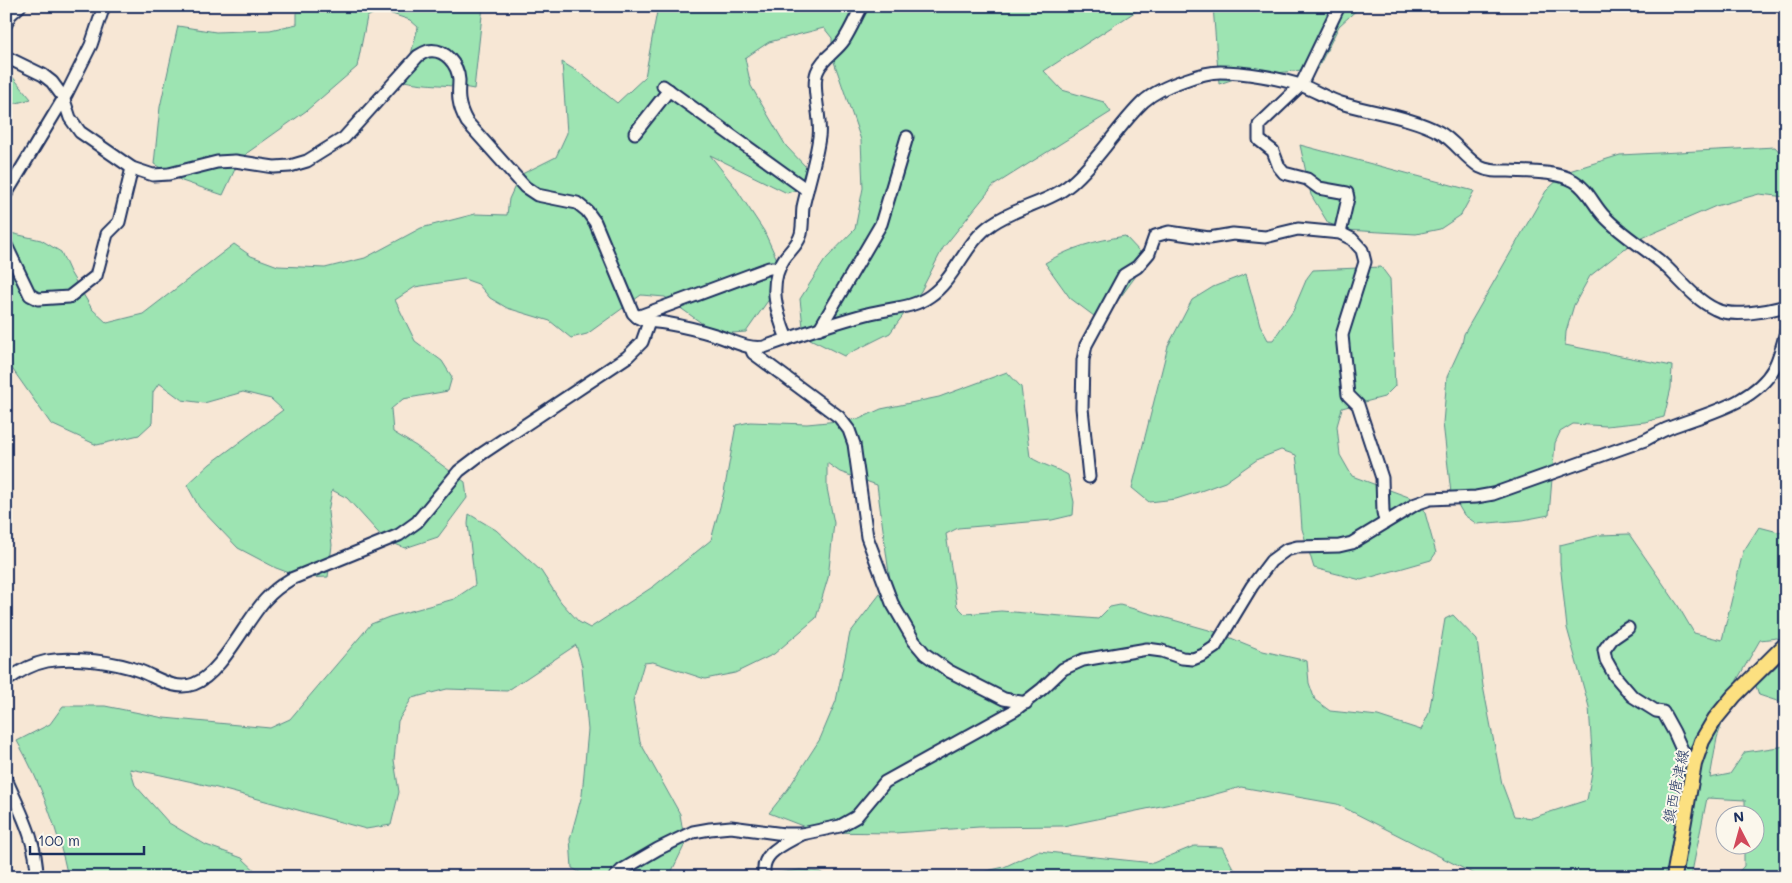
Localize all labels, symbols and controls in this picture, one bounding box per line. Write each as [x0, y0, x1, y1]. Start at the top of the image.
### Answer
street label: 鎮西唐津線 [1657, 747, 1693, 825]
north arrow [1714, 806, 1764, 856]
text: N [1732, 807, 1745, 827]
scale bar [30, 823, 144, 855]
text: 100 m [38, 830, 80, 850]

